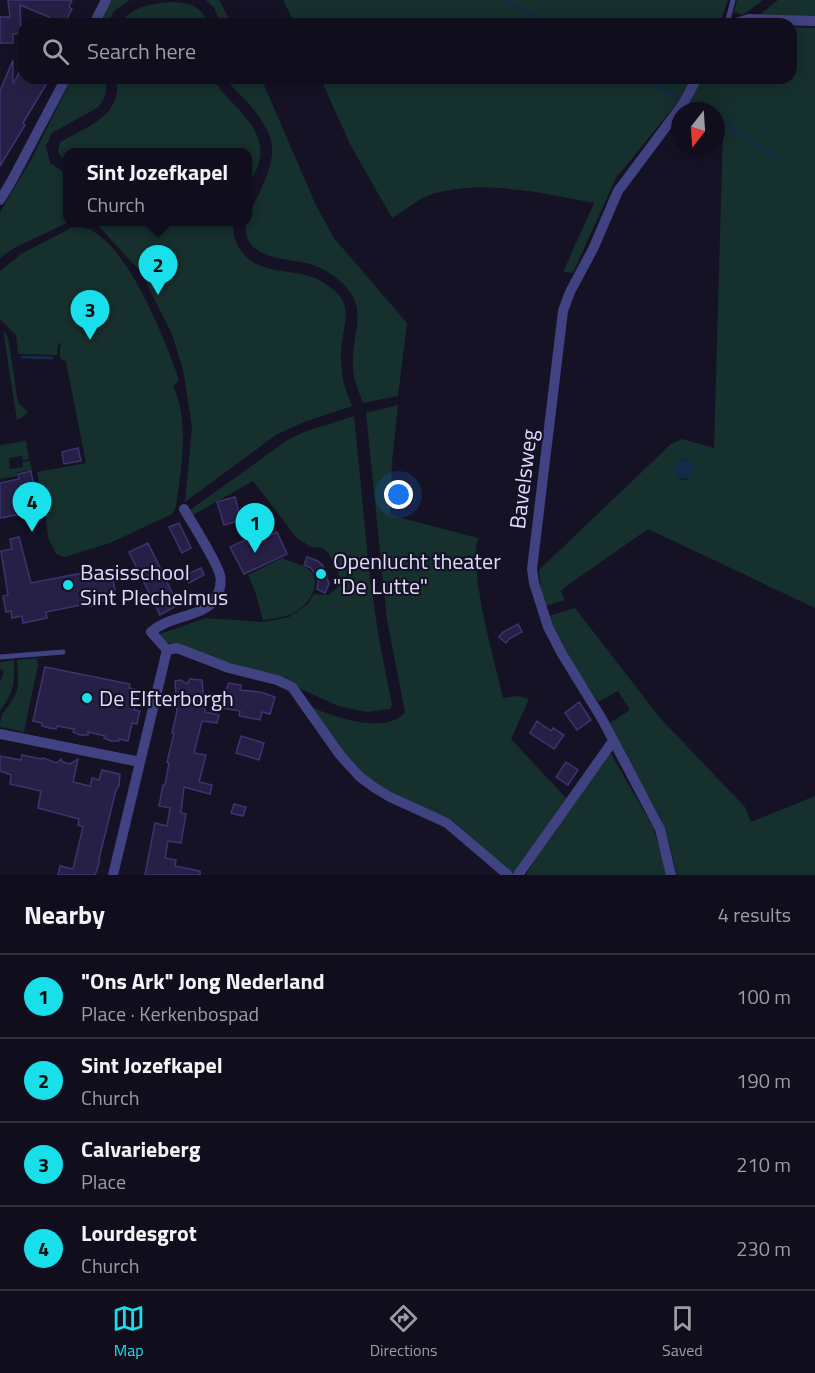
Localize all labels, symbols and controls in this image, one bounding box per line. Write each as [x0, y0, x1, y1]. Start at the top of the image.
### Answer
search box [18, 18, 797, 84]
text: Search here [87, 34, 196, 68]
icon: search [39, 35, 72, 68]
north arrow [671, 102, 725, 156]
popup [63, 148, 252, 226]
text: Sint Jozefkapel [87, 155, 228, 189]
text: Church [87, 189, 145, 220]
pin: 2 [138, 246, 178, 295]
pin: 3 [70, 290, 110, 340]
street label: Bavelsweg [500, 427, 546, 531]
your location [384, 480, 413, 509]
pin: 4 [12, 482, 51, 532]
pin: 1 [236, 504, 274, 553]
place label: Openlucht theater "De Lutte" [333, 544, 501, 603]
place label: Basisschool Sint Plechelmus [80, 555, 228, 614]
marker: Openlucht theater "De Lutte" [314, 567, 328, 581]
marker: Basisschool Sint Plechelmus [61, 578, 75, 592]
place label: De Elfterborgh [99, 681, 234, 715]
marker: De Elfterborgh [80, 691, 94, 705]
text: Nearby [24, 895, 105, 934]
text: 4 results [718, 899, 791, 930]
text: "Ons Ark" Jong Nederland [81, 964, 325, 998]
text: 1 [38, 981, 49, 1012]
text: 100 m [736, 981, 791, 1012]
text: Place · Kerkenbospad [81, 998, 259, 1029]
text: Sint Jozefkapel [81, 1048, 223, 1082]
text: 2 [38, 1065, 49, 1096]
text: 190 m [736, 1065, 791, 1096]
text: Church [81, 1082, 139, 1113]
text: Calvarieberg [81, 1132, 200, 1166]
text: 3 [38, 1149, 49, 1180]
text: 210 m [736, 1149, 791, 1180]
text: Place [81, 1166, 126, 1197]
text: Lourdesgrot [81, 1216, 197, 1250]
text: 4 [38, 1233, 49, 1264]
text: 230 m [736, 1233, 791, 1264]
text: Church [81, 1250, 139, 1281]
tab: Map [112, 1302, 145, 1362]
tab: Directions [370, 1302, 438, 1362]
tab: Saved [662, 1302, 703, 1362]

